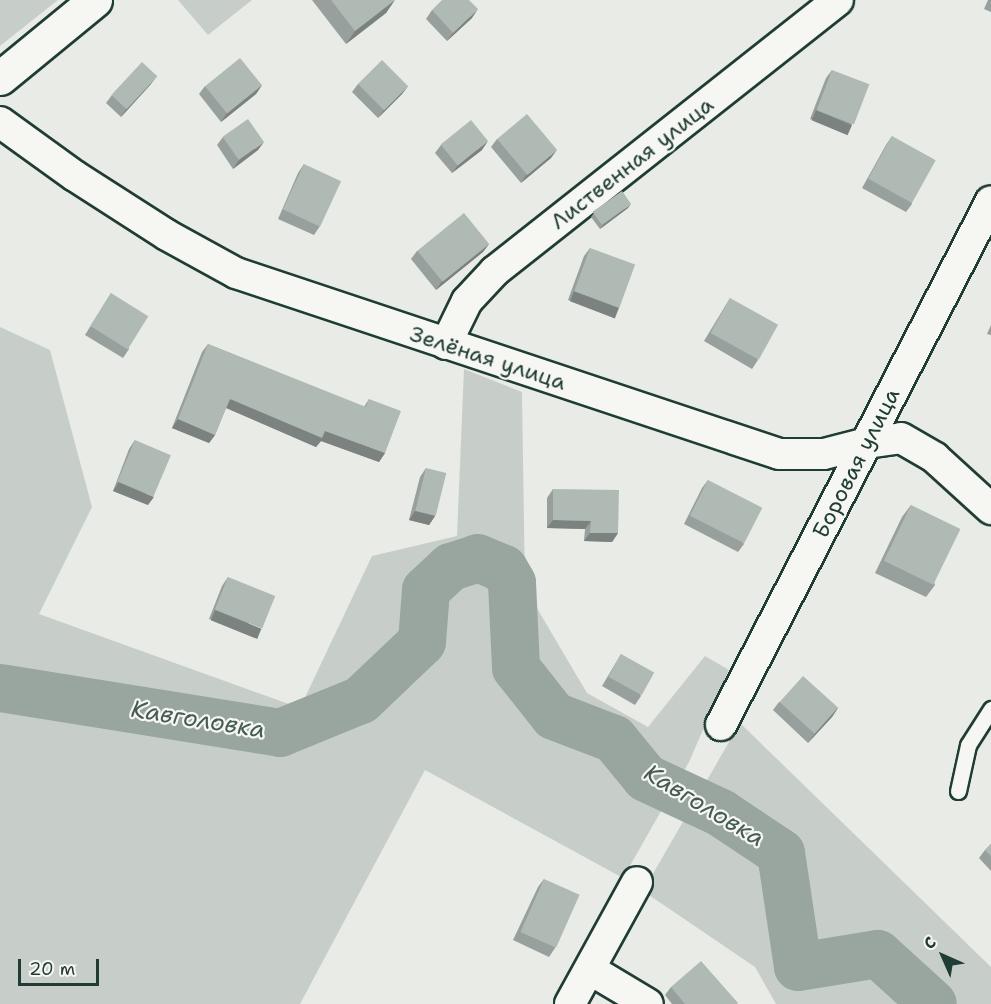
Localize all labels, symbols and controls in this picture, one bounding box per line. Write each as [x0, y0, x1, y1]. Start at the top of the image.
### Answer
street label: Лиственная улица [545, 91, 719, 235]
street label: Зелёная улица [407, 320, 569, 396]
street label: Боровая улица [807, 384, 905, 542]
water label: Кавголовка [129, 695, 267, 745]
water label: Кавголовка [639, 759, 769, 853]
north arrow [913, 926, 973, 986]
text: С [919, 932, 941, 954]
scale bar [21, 947, 102, 985]
text: 20 m [29, 957, 75, 981]

